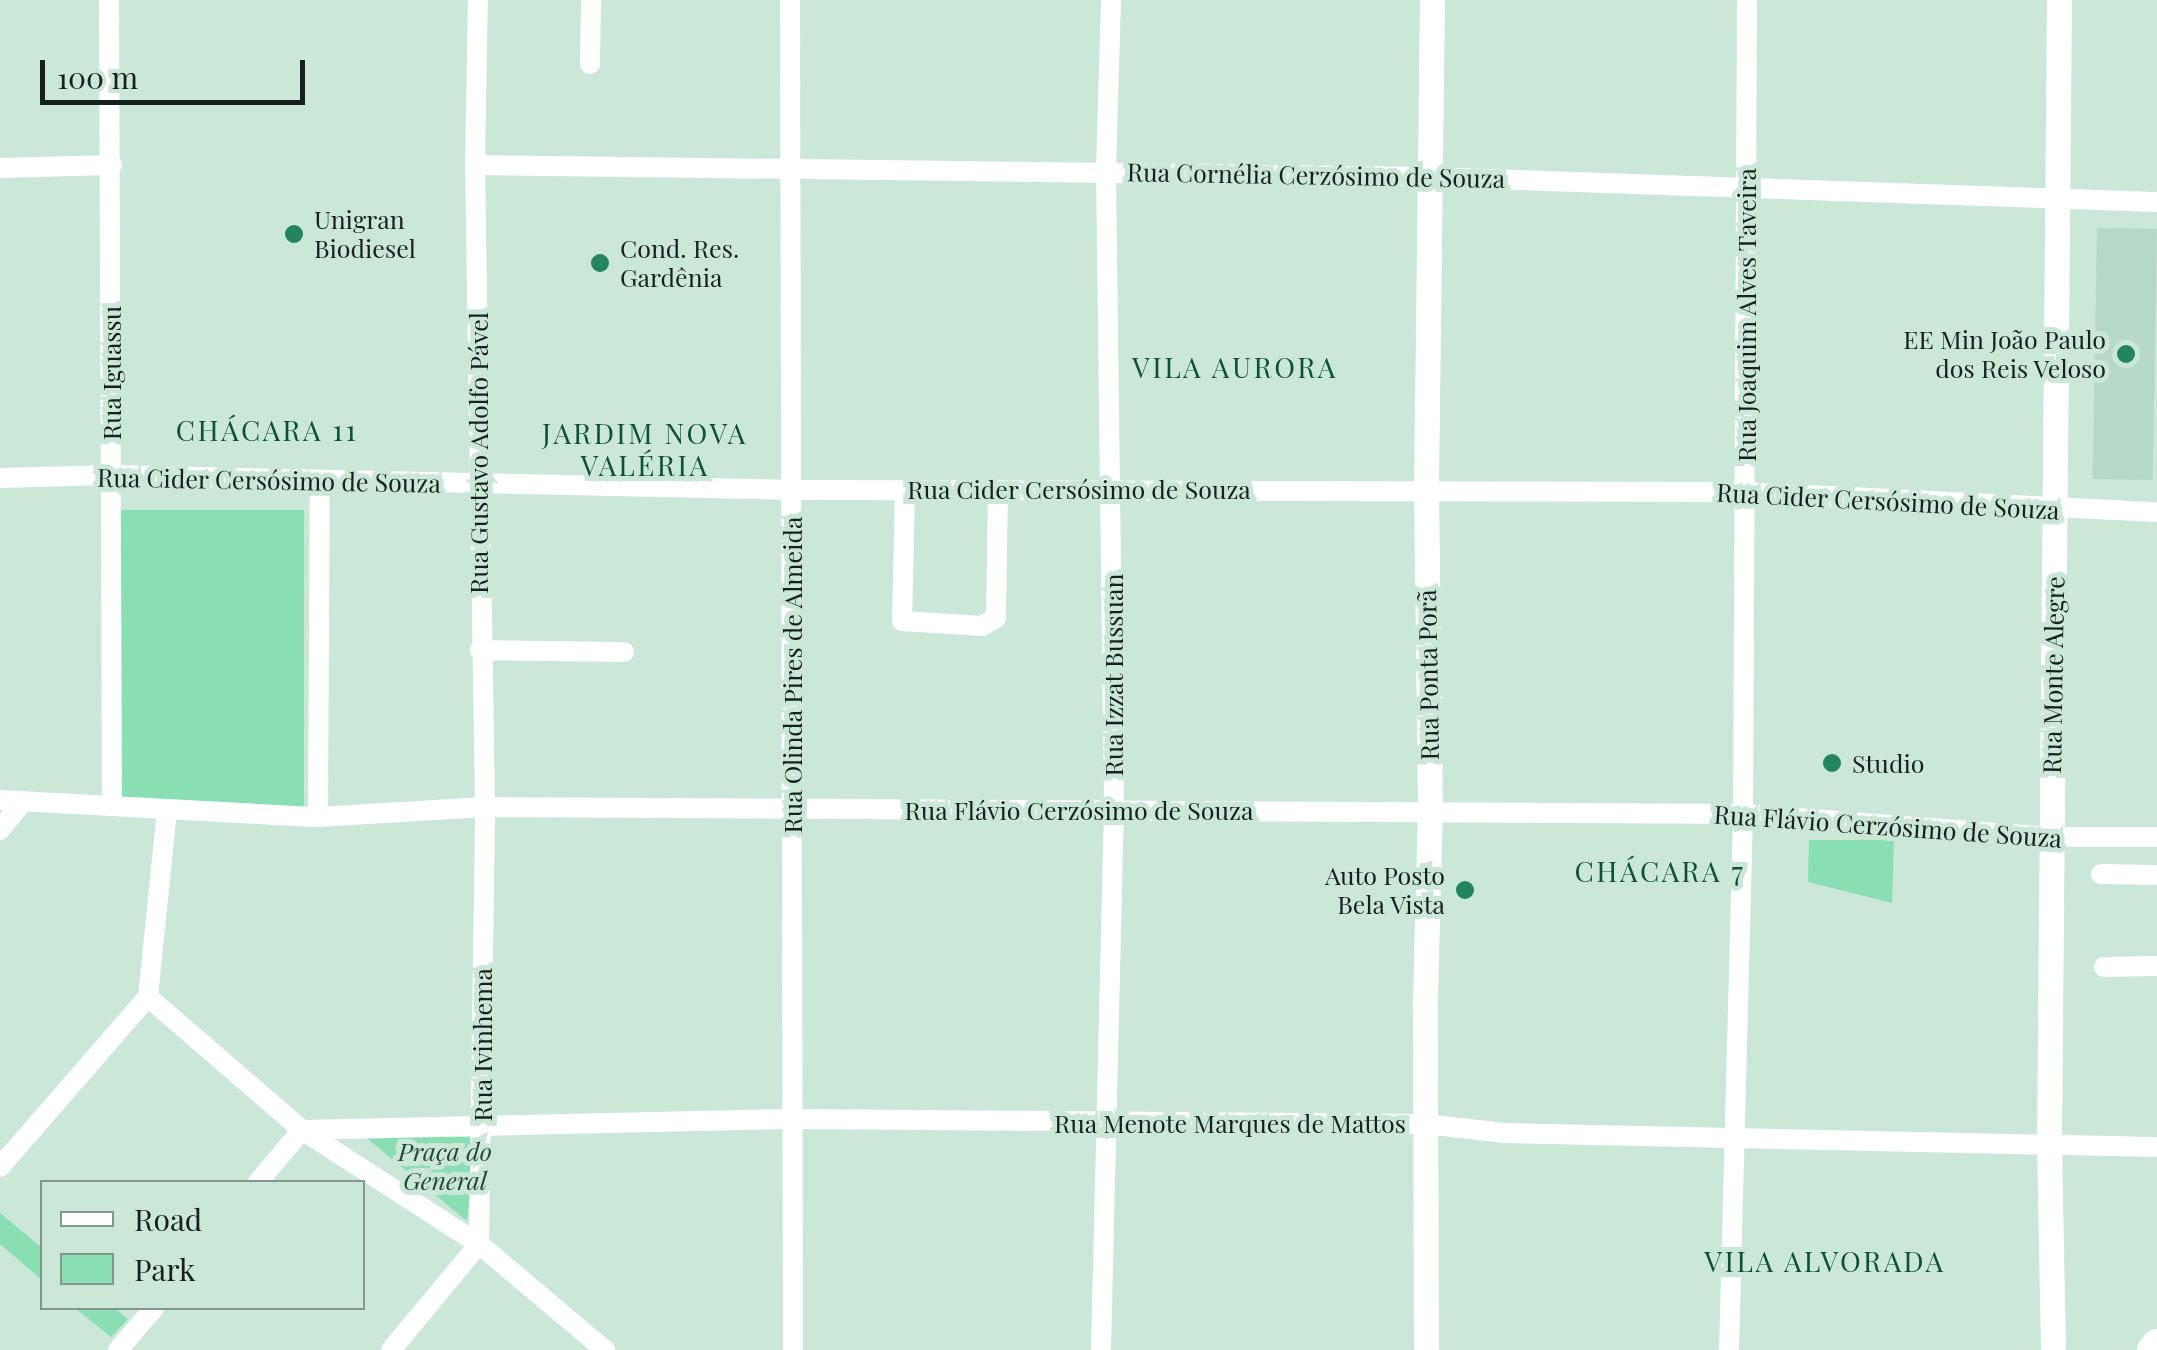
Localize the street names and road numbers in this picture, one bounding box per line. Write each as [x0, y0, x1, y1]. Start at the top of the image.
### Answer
street label: Rua Cornélia Cerzósimo de Souza [1126, 157, 1506, 193]
street label: Rua Joaquim Alves Taveira [1731, 167, 1761, 463]
street label: Rua Iguassu [96, 306, 126, 440]
street label: Rua Gustavo Adolfo Pável [463, 311, 493, 595]
street label: Rua Cider Cersósimo de Souza [97, 462, 441, 498]
street label: Rua Cider Cersósimo de Souza [907, 474, 1251, 504]
street label: Rua Cider Cersósimo de Souza [1715, 477, 2061, 525]
street label: Rua Olinda Pires de Almeida [777, 516, 807, 834]
street label: Rua Izzat Bussuan [1098, 573, 1128, 777]
street label: Rua Monte Alegre [2036, 575, 2070, 775]
street label: Rua Ponta Porã [1412, 589, 1444, 761]
street label: Rua Flávio Cerzósimo de Souza [904, 795, 1254, 825]
street label: Rua Flávio Cerzósimo de Souza [1713, 799, 2063, 853]
street label: Rua Ivinhema [467, 968, 497, 1122]
street label: Rua Menote Marques de Mattos [1054, 1108, 1406, 1138]

